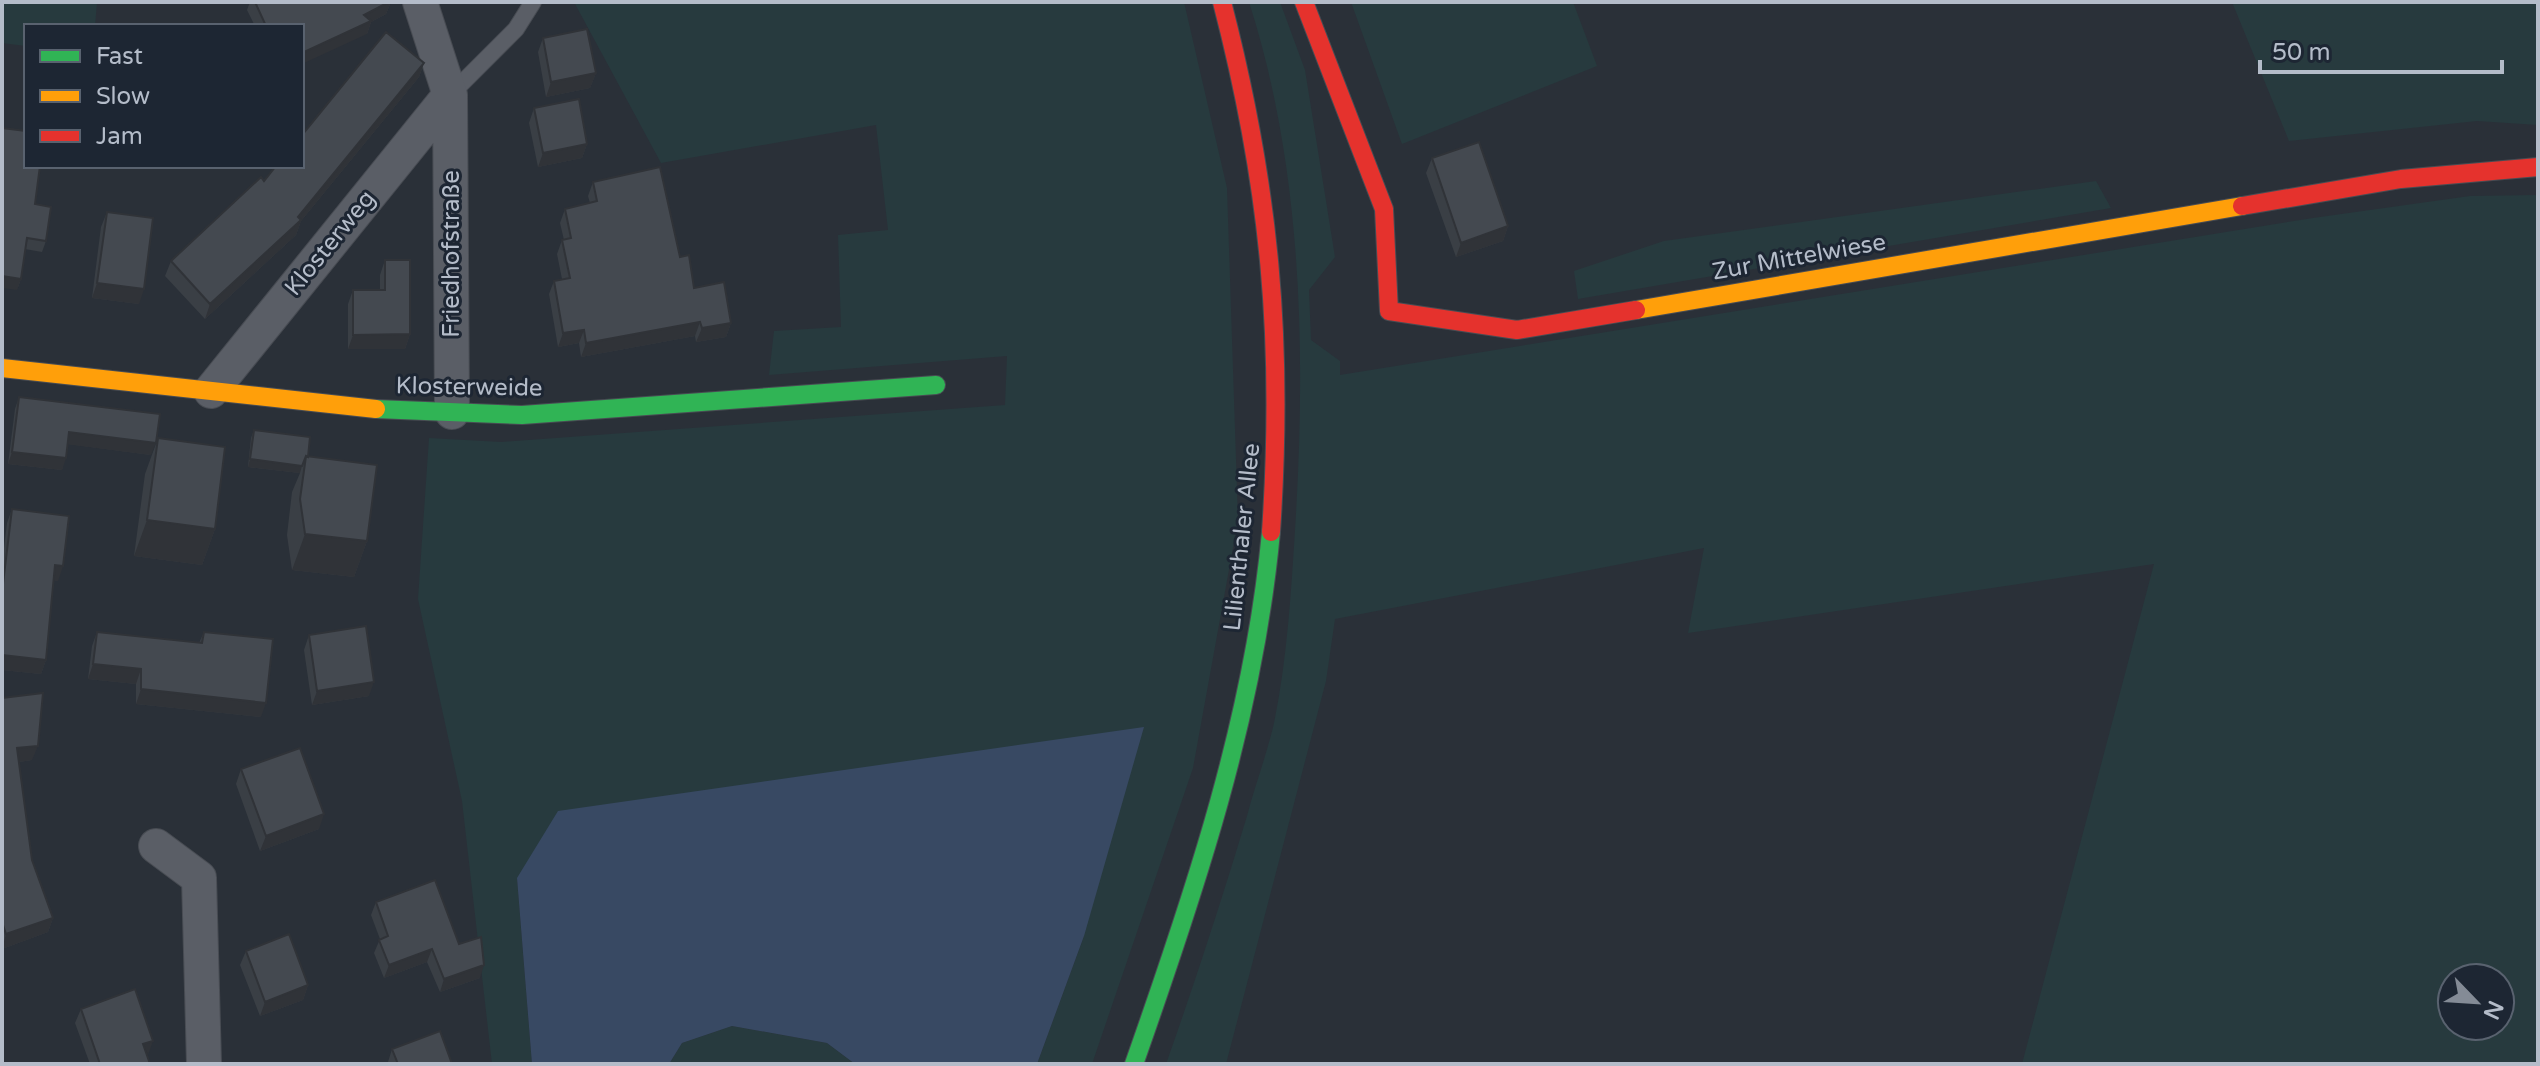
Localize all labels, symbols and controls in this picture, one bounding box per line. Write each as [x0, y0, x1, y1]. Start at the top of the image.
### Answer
legend [24, 24, 304, 168]
scale bar [2260, 24, 2502, 74]
text: 50 m [2272, 38, 2330, 67]
text: Fast [96, 42, 143, 71]
text: Slow [96, 82, 150, 111]
text: Jam [96, 122, 143, 151]
street label: Friedhofstraße [437, 170, 466, 338]
street label: Klosterweg [279, 184, 381, 302]
street label: Zur Mittelwiese [1710, 227, 1888, 287]
street label: Klosterweide [395, 371, 543, 403]
street label: Lilienthaler Allee [1218, 442, 1266, 632]
north arrow [2436, 962, 2516, 1042]
text: N [2478, 997, 2509, 1024]

